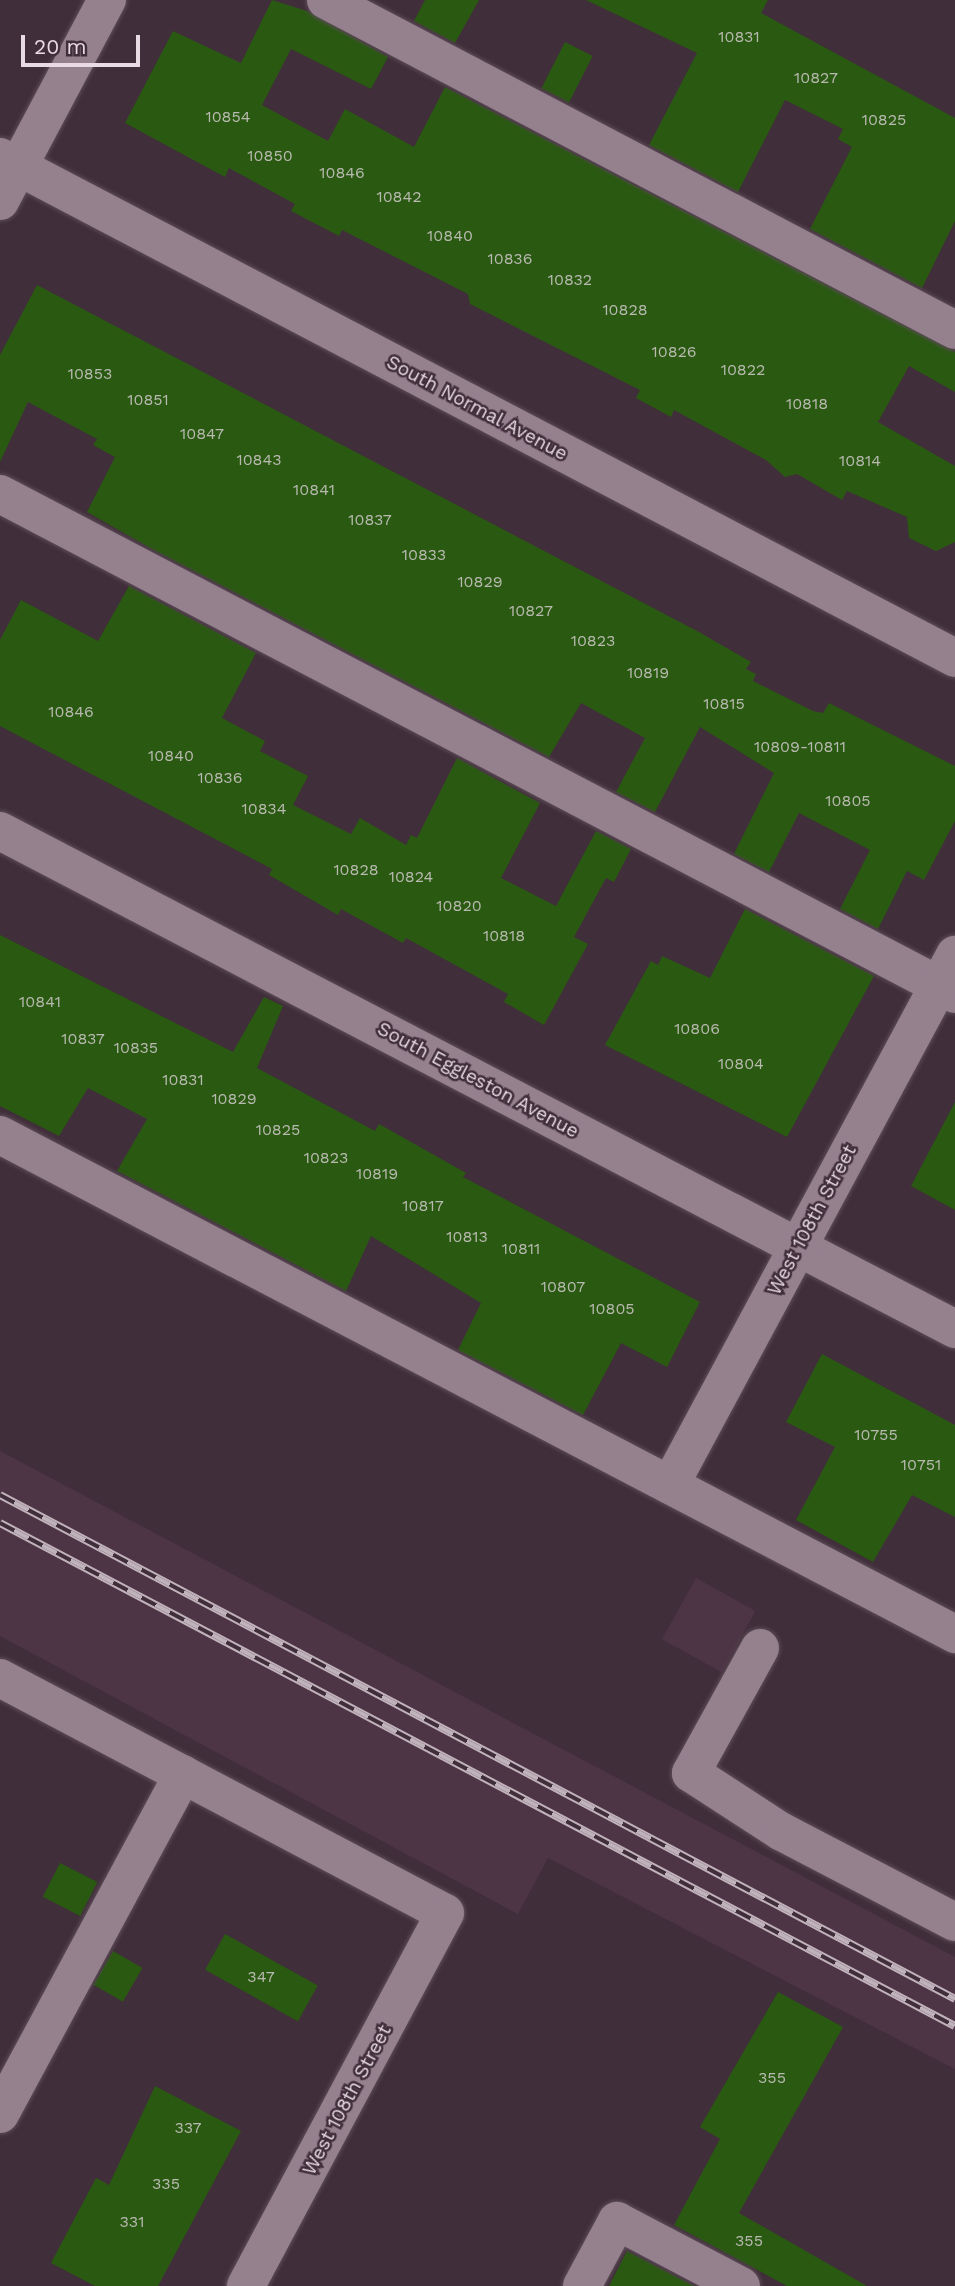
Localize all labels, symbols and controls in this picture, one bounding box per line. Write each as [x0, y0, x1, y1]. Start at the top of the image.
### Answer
scale bar [24, 21, 144, 65]
house number: 10831 [718, 27, 760, 47]
text: 20 m [34, 34, 86, 59]
house number: 10827 [794, 68, 838, 88]
house number: 10854 [205, 107, 251, 127]
house number: 10825 [862, 110, 906, 130]
house number: 10850 [247, 146, 293, 166]
house number: 10846 [319, 163, 365, 183]
house number: 10842 [376, 187, 422, 207]
house number: 10840 [427, 226, 473, 246]
house number: 10836 [488, 249, 532, 269]
house number: 10832 [548, 270, 592, 290]
house number: 10828 [602, 300, 648, 320]
house number: 10826 [651, 342, 697, 362]
street label: South Normal Avenue [382, 350, 572, 466]
house number: 10822 [721, 360, 765, 380]
house number: 10853 [68, 364, 112, 384]
house number: 10851 [127, 390, 169, 410]
house number: 10818 [786, 394, 828, 414]
house number: 10847 [180, 424, 224, 444]
house number: 10843 [236, 450, 282, 470]
house number: 10814 [839, 451, 881, 471]
house number: 10841 [293, 480, 335, 500]
house number: 10837 [348, 510, 392, 530]
house number: 10833 [402, 545, 446, 565]
house number: 10829 [457, 572, 503, 592]
house number: 10827 [509, 601, 553, 621]
house number: 10823 [571, 631, 615, 651]
house number: 10819 [627, 663, 669, 683]
house number: 10815 [703, 694, 745, 714]
house number: 10846 [48, 702, 94, 722]
house number: 10809-10811 [754, 737, 846, 757]
house number: 10840 [148, 746, 194, 766]
house number: 10836 [198, 768, 242, 788]
house number: 10805 [825, 791, 871, 811]
house number: 10834 [242, 799, 286, 819]
house number: 10828 [333, 860, 379, 880]
house number: 10824 [389, 867, 433, 887]
house number: 10820 [436, 896, 482, 916]
house number: 10818 [483, 926, 525, 946]
house number: 10841 [19, 992, 61, 1012]
street label: South Eggleston Avenue [373, 1017, 583, 1143]
house number: 10806 [674, 1019, 720, 1039]
house number: 10837 [61, 1029, 105, 1049]
house number: 10835 [114, 1038, 158, 1058]
house number: 10804 [718, 1054, 764, 1074]
house number: 10831 [162, 1070, 204, 1090]
house number: 10829 [211, 1089, 257, 1109]
house number: 10825 [256, 1120, 300, 1140]
street label: West 108th Street [763, 1141, 861, 1299]
house number: 10823 [304, 1148, 348, 1168]
house number: 10819 [356, 1164, 398, 1184]
house number: 10817 [402, 1196, 444, 1216]
house number: 10813 [446, 1227, 488, 1247]
house number: 10811 [502, 1239, 540, 1259]
house number: 10807 [541, 1277, 585, 1297]
house number: 10805 [589, 1299, 635, 1319]
house number: 10755 [854, 1425, 898, 1445]
house number: 10751 [901, 1455, 941, 1475]
house number: 347 [247, 1967, 275, 1987]
street label: West 108th Street [298, 2021, 396, 2179]
house number: 355 [758, 2068, 786, 2088]
house number: 337 [175, 2118, 201, 2138]
house number: 335 [152, 2174, 180, 2194]
house number: 331 [120, 2212, 144, 2232]
house number: 355 [735, 2231, 763, 2251]

